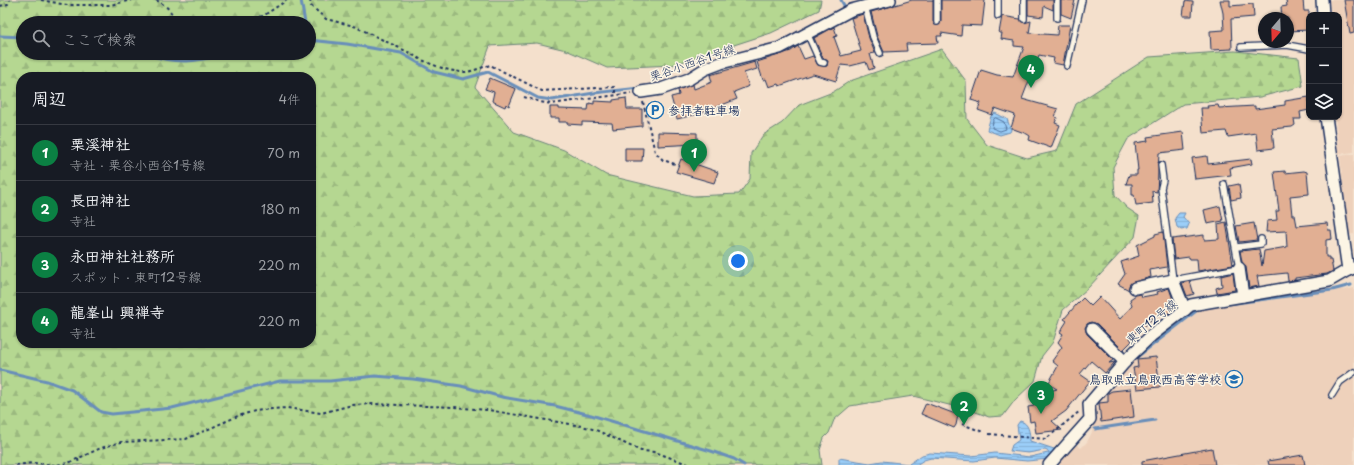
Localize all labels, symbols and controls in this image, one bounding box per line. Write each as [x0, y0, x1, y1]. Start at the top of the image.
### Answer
north arrow [1258, 12, 1294, 48]
map controls [1306, 12, 1342, 120]
button: + [1306, 12, 1342, 48]
search box [16, 16, 316, 60]
icon: search [30, 27, 52, 49]
text: ここで検索 [62, 27, 137, 50]
street label: 栗谷小西谷1号線 [647, 39, 737, 85]
button: − [1306, 48, 1342, 84]
pin: 4 [1018, 55, 1044, 88]
button: layers [1306, 84, 1342, 120]
text: 周辺 [32, 85, 66, 111]
text: 4件 [278, 89, 300, 108]
parking icon: 参拝者駐車場 [645, 100, 665, 120]
place label: 参拝者駐車場 [668, 101, 740, 119]
text: 栗溪神社 [70, 132, 130, 155]
pin: 1 [681, 139, 707, 172]
text: 1 [42, 143, 48, 162]
text: 70 m [267, 143, 300, 162]
text: 寺社 · 栗谷小西谷1号線 [70, 155, 205, 174]
text: 長田神社 [70, 188, 130, 211]
text: 2 [40, 199, 50, 218]
text: 180 m [261, 199, 300, 218]
text: 寺社 [70, 211, 96, 230]
text: 永田神社社務所 [70, 244, 175, 267]
your location [728, 251, 748, 271]
text: 3 [41, 255, 49, 274]
text: 220 m [258, 255, 300, 274]
text: スポット · 東町12号線 [70, 267, 201, 286]
street label: 東町12号線 [1122, 294, 1180, 348]
text: 龍峯山 興禅寺 [70, 300, 165, 323]
text: 4 [41, 311, 49, 330]
text: 220 m [258, 311, 300, 330]
text: 寺社 [70, 323, 96, 342]
school or university icon: 鳥取県立鳥取西高等学校 [1224, 369, 1244, 389]
place label: 鳥取県立鳥取西高等学校 [1089, 370, 1221, 388]
pin: 3 [1028, 381, 1054, 414]
pin: 2 [951, 392, 977, 425]

